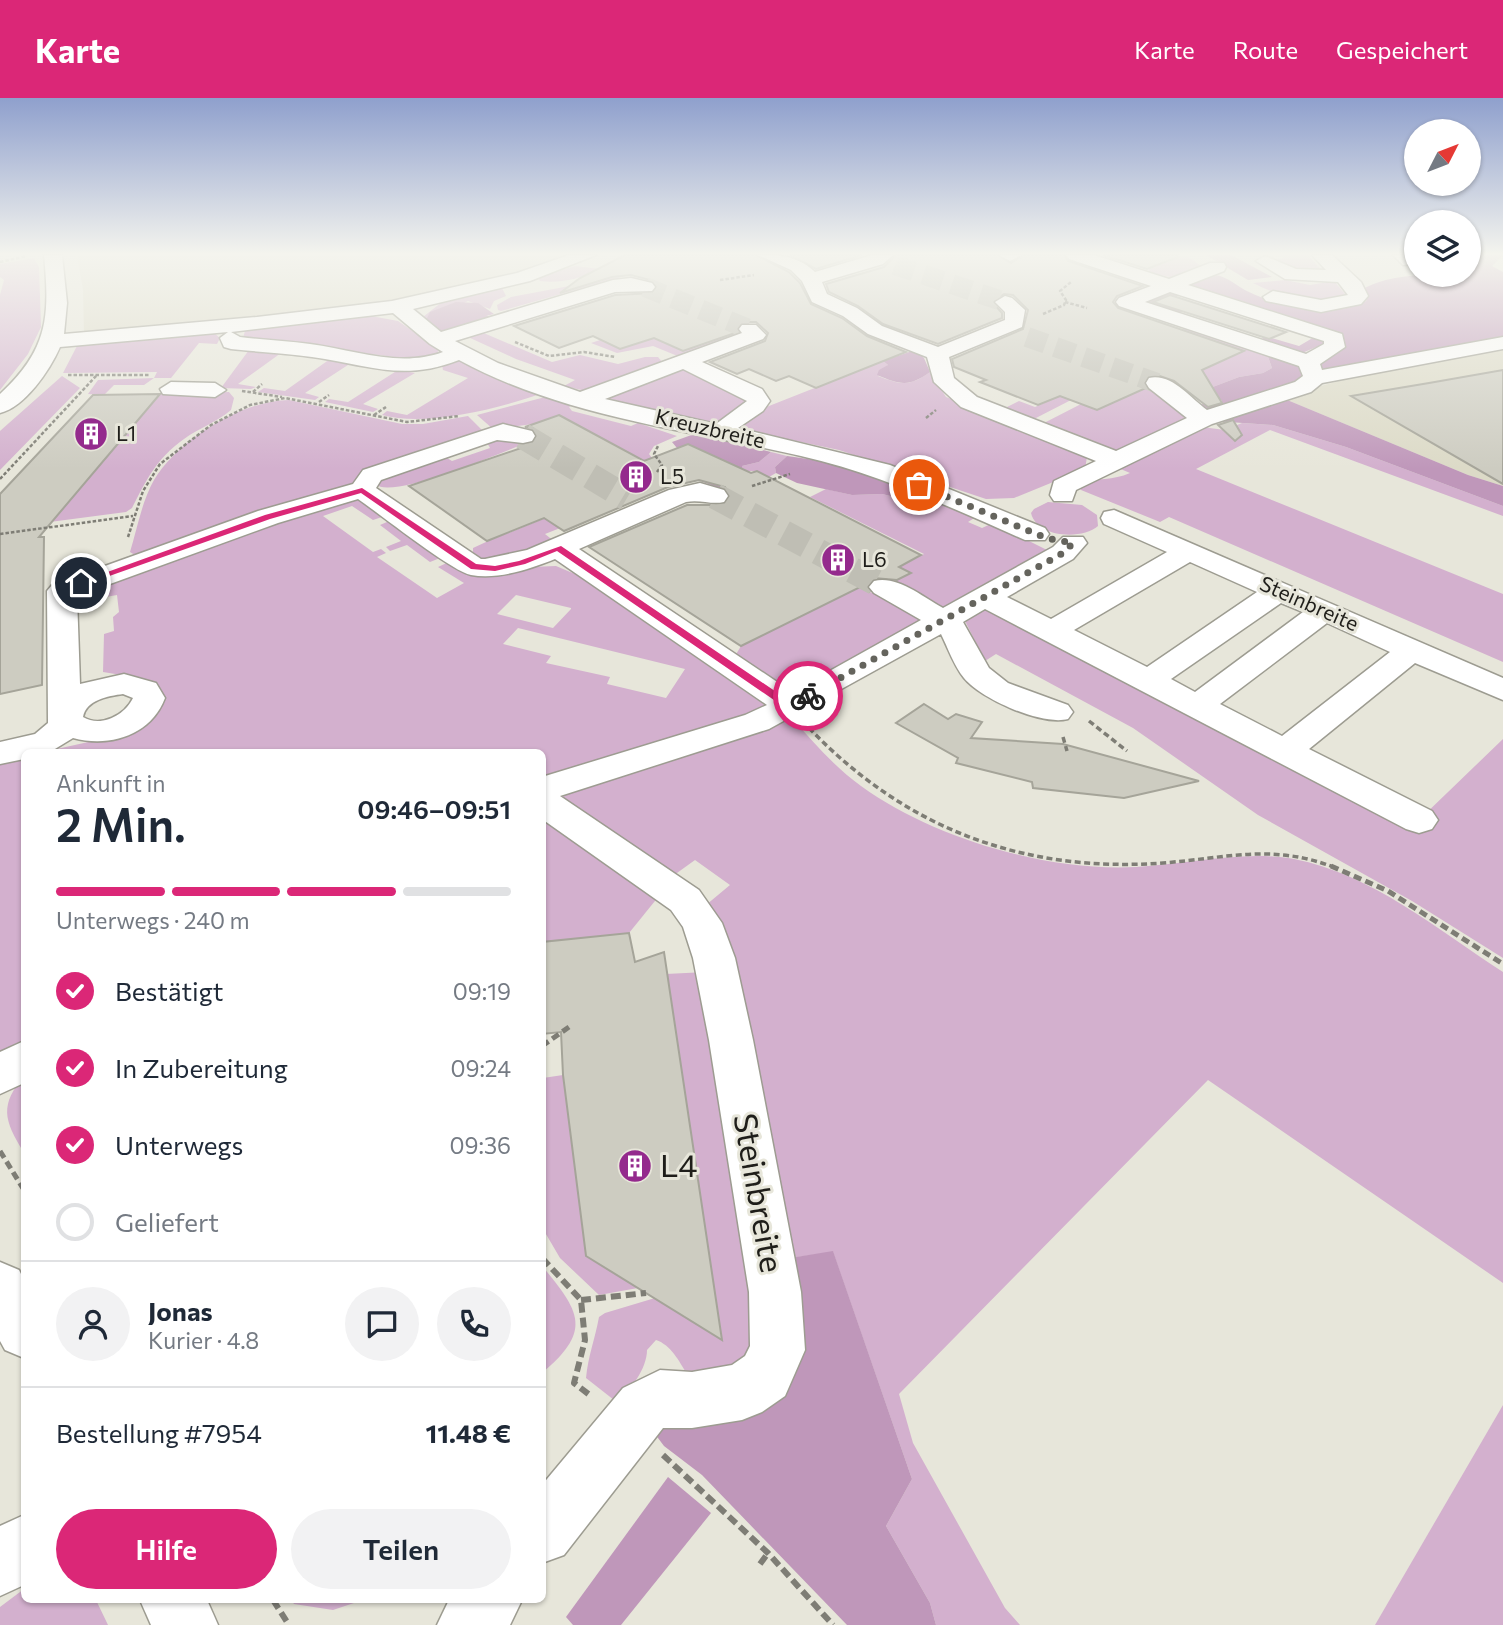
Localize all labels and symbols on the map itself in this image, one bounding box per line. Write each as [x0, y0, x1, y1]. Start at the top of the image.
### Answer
north arrow [1404, 119, 1480, 196]
street label: Kreuzbreite [653, 403, 768, 452]
building icon: L1 [72, 415, 110, 453]
place label: L1 [116, 420, 136, 445]
pin [889, 455, 949, 515]
building icon: L5 [617, 458, 655, 496]
place label: L5 [660, 463, 684, 488]
building icon: L6 [819, 541, 857, 579]
place label: L6 [862, 546, 887, 571]
pin [51, 553, 111, 613]
street label: Steinbreite [1256, 570, 1363, 636]
courier [773, 661, 843, 731]
street label: Steinbreite [726, 1110, 794, 1275]
place label: L4 [660, 1144, 698, 1184]
building icon: L4 [616, 1147, 654, 1185]

